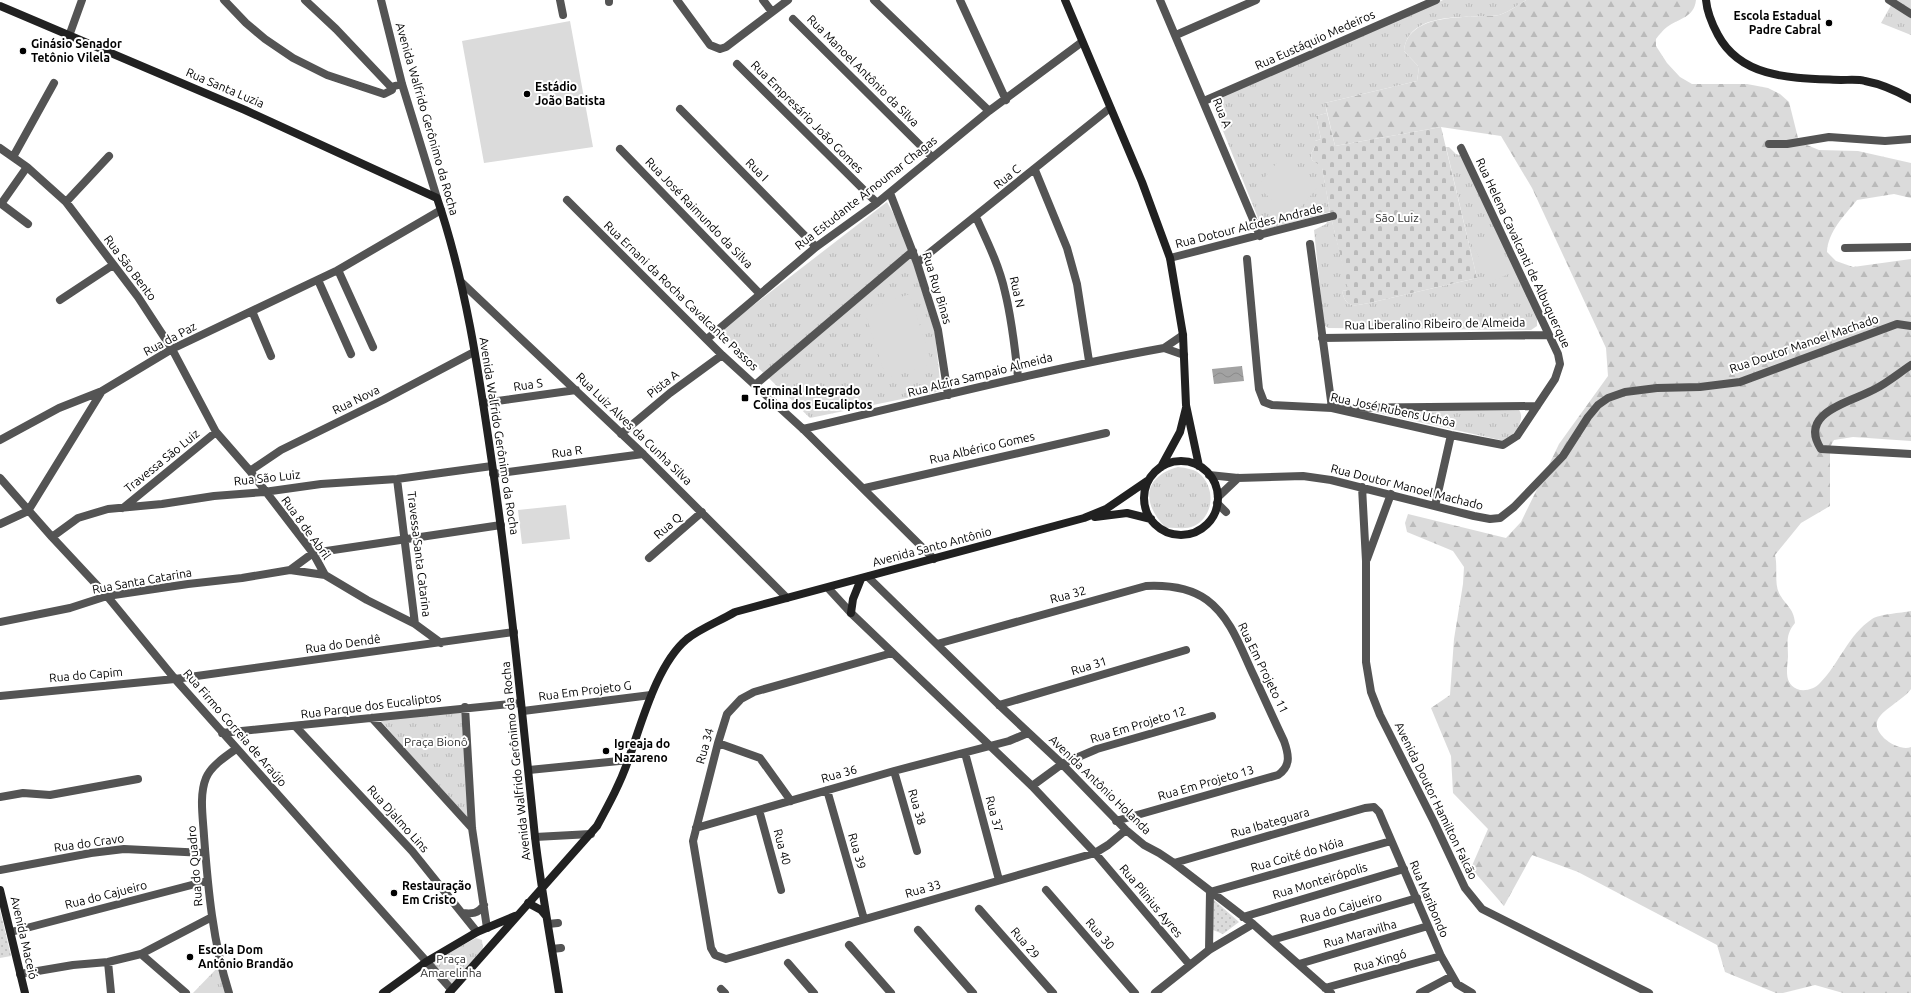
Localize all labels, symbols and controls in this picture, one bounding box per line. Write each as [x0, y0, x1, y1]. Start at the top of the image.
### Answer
street label: Rua Eustáquio Medeiros [1253, 7, 1377, 72]
place label: Escola Estadual Padre Cabral [1734, 9, 1821, 36]
street label: Rua Manoel Antônio da Silva [805, 12, 922, 129]
marker: Escola Estadual Padre Cabral [1824, 18, 1834, 28]
street label: Avenida Walfrido Gerônimo da Rocha [394, 21, 461, 217]
place label: Ginásio Senador Tetônio Vilela [31, 37, 122, 64]
marker: Ginásio Senador Tetônio Vilela [18, 46, 28, 56]
street label: Rua Empresário João Gomes [749, 58, 866, 175]
street label: Rua Santa Luzia [184, 65, 266, 110]
place label: Estádio João Batista [535, 80, 605, 107]
marker: Estádio João Batista [522, 89, 532, 99]
street label: Rua A [1211, 96, 1234, 130]
street label: Rua Estudante Arnoumar Chagas [792, 133, 939, 252]
street label: Rua José Raimundo da Silva [643, 155, 756, 271]
street label: Rua I [743, 156, 771, 184]
street label: Rua Helena Cavalcanti de Albuquerque [1474, 156, 1573, 350]
street label: Rua C [991, 162, 1023, 191]
street label: Rua Dotour Alcides Andrade [1174, 201, 1324, 250]
park label: São Luiz [1375, 211, 1419, 224]
street label: Rua Ernani da Rocha Cavalcante Passos [602, 218, 761, 373]
street label: Rua São Bento [102, 233, 159, 303]
street label: Rua Ruy Binas [920, 250, 955, 326]
street label: Rua N [1008, 275, 1027, 309]
street label: Rua Doutor Manoel Machado [1728, 312, 1880, 375]
street label: Rua Liberalino Ribeiro de Almeida [1344, 315, 1526, 332]
street label: Rua da Paz [141, 319, 199, 358]
street label: Avenida Walfrido Gerônimo da Rocha [477, 336, 522, 536]
street label: Rua Alzira Sampaio Almeida [906, 350, 1054, 399]
street label: Pista A [644, 367, 681, 400]
street label: Rua Luiz Alves da Cunha Silva [574, 370, 695, 487]
street label: Rua S [512, 376, 543, 393]
street label: Rua Nova [330, 383, 381, 417]
place label: Terminal Integrado Colina dos Eucaliptos [753, 384, 873, 411]
street label: Rua José Rubens Uchôa [1329, 390, 1457, 429]
marker: Terminal Integrado Colina dos Eucaliptos [740, 393, 750, 403]
street label: Travessa São Luiz [122, 426, 202, 495]
street label: Rua Albérico Gomes [928, 429, 1036, 466]
street label: Rua R [551, 443, 584, 460]
street label: Rua Doutor Manoel Machado [1329, 461, 1485, 512]
street label: Rua São Luiz [233, 467, 301, 487]
street label: Travessa Santa Catarina [405, 490, 434, 618]
street label: Rua 8 de Abril [279, 494, 334, 562]
street label: Rua Q [651, 510, 684, 541]
street label: Avenida Santo Antônio [871, 524, 993, 569]
street label: Rua Santa Catarina [91, 565, 193, 596]
street label: Rua 32 [1048, 583, 1087, 606]
street label: Rua Em Projeto 11 [1236, 620, 1291, 715]
street label: Rua do Dendê [305, 632, 381, 655]
street label: Rua 31 [1069, 654, 1108, 677]
street label: Avenida Walfrido Gerônimo da Rocha [499, 661, 532, 861]
street label: Rua do Capim [49, 665, 123, 684]
street label: Rua Firmo Correia de Araújo [181, 667, 290, 789]
street label: Rua Em Projeto G [538, 678, 632, 703]
street label: Rua Parque dos Eucaliptos [300, 690, 442, 721]
street label: Rua Em Projeto 12 [1088, 704, 1187, 745]
street label: Avenida Doutor Hamilton Falcão [1393, 720, 1480, 882]
street label: Rua 34 [693, 726, 716, 765]
street label: Avenida Antônio Holanda [1047, 733, 1154, 837]
park label: Praça Bionô [404, 735, 468, 748]
place label: Igreaja do Nazareno [614, 737, 670, 764]
marker: Igreaja do Nazareno [601, 746, 611, 756]
street label: Rua 36 [819, 762, 859, 785]
street label: Rua Em Projeto 13 [1156, 763, 1255, 802]
street label: Rua Djalmo Lins [365, 783, 432, 855]
street label: Rua 38 [906, 787, 929, 827]
street label: Rua 37 [983, 794, 1006, 833]
street label: Rua Ibateguara [1229, 805, 1311, 840]
street label: Rua do Quadro [184, 825, 205, 907]
street label: Rua 40 [771, 827, 794, 867]
street label: Rua do Cravo [53, 831, 125, 854]
street label: Rua 39 [846, 831, 869, 870]
street label: Rua Coité do Nóia [1249, 835, 1345, 874]
street label: Rua Maribondo [1407, 858, 1452, 939]
street label: Rua Monteirópolis [1271, 860, 1369, 901]
street label: Rua Plinius Ayres [1117, 862, 1186, 940]
street label: Rua 33 [903, 877, 942, 900]
street label: Rua do Cajueiro [63, 878, 148, 911]
place label: Restauração Em Cristo [402, 879, 472, 906]
marker: Restauração Em Cristo [389, 888, 399, 898]
street label: Rua do Cajueiro [1298, 890, 1383, 925]
street label: Avenida Maceió [9, 895, 40, 981]
street label: Rua 30 [1083, 916, 1117, 952]
street label: Rua Maravilha [1322, 917, 1398, 950]
street label: Rua 29 [1008, 925, 1042, 961]
place label: Escola Dom Antônio Brandão [198, 943, 293, 970]
street label: Rua Xingó [1352, 947, 1408, 974]
marker: Escola Dom Antônio Brandão [185, 952, 195, 962]
park label: Praça Amarelinha [420, 952, 482, 979]

